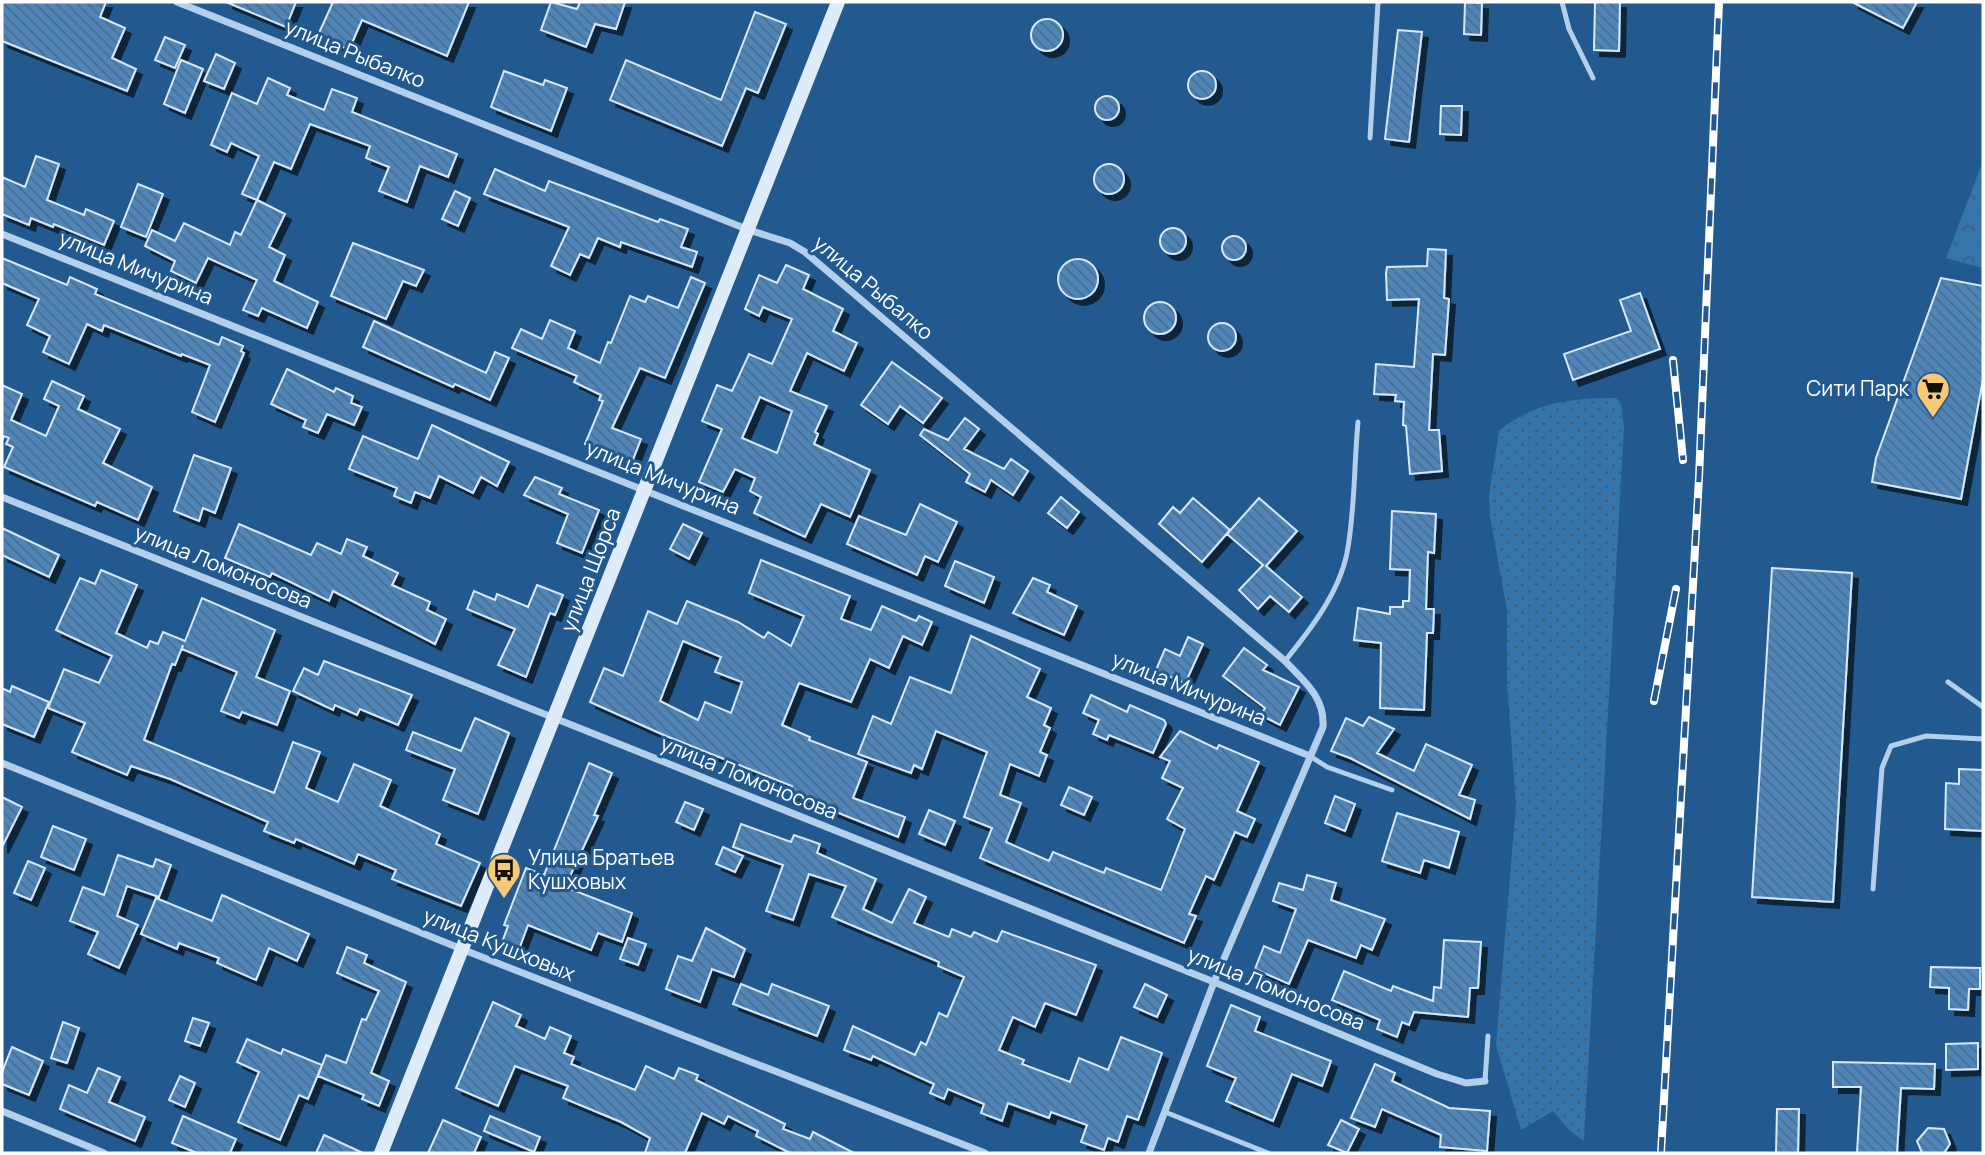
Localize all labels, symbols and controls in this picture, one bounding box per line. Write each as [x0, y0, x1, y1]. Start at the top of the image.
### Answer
street label: улица Рыбалко [281, 12, 430, 94]
street label: улица Мичурина [55, 223, 218, 311]
street label: улица Рыбалко [808, 229, 940, 346]
supermarket icon: Сити Парк [1914, 370, 1952, 419]
place label: Сити Парк [1806, 374, 1910, 402]
street label: улица Мичурина [582, 433, 745, 521]
street label: улица Щорса [554, 503, 627, 636]
street label: улица Ломоносова [130, 518, 316, 614]
street label: улица Мичурина [1108, 644, 1271, 732]
street label: улица Ломоносова [656, 729, 842, 825]
place label: Улица Братьев Кушховых [528, 843, 674, 895]
bus stop icon: Улица Братьев Кушховых [485, 851, 523, 900]
street label: улица Кушховых [419, 901, 579, 987]
street label: улица Ломоносова [1183, 940, 1369, 1036]

